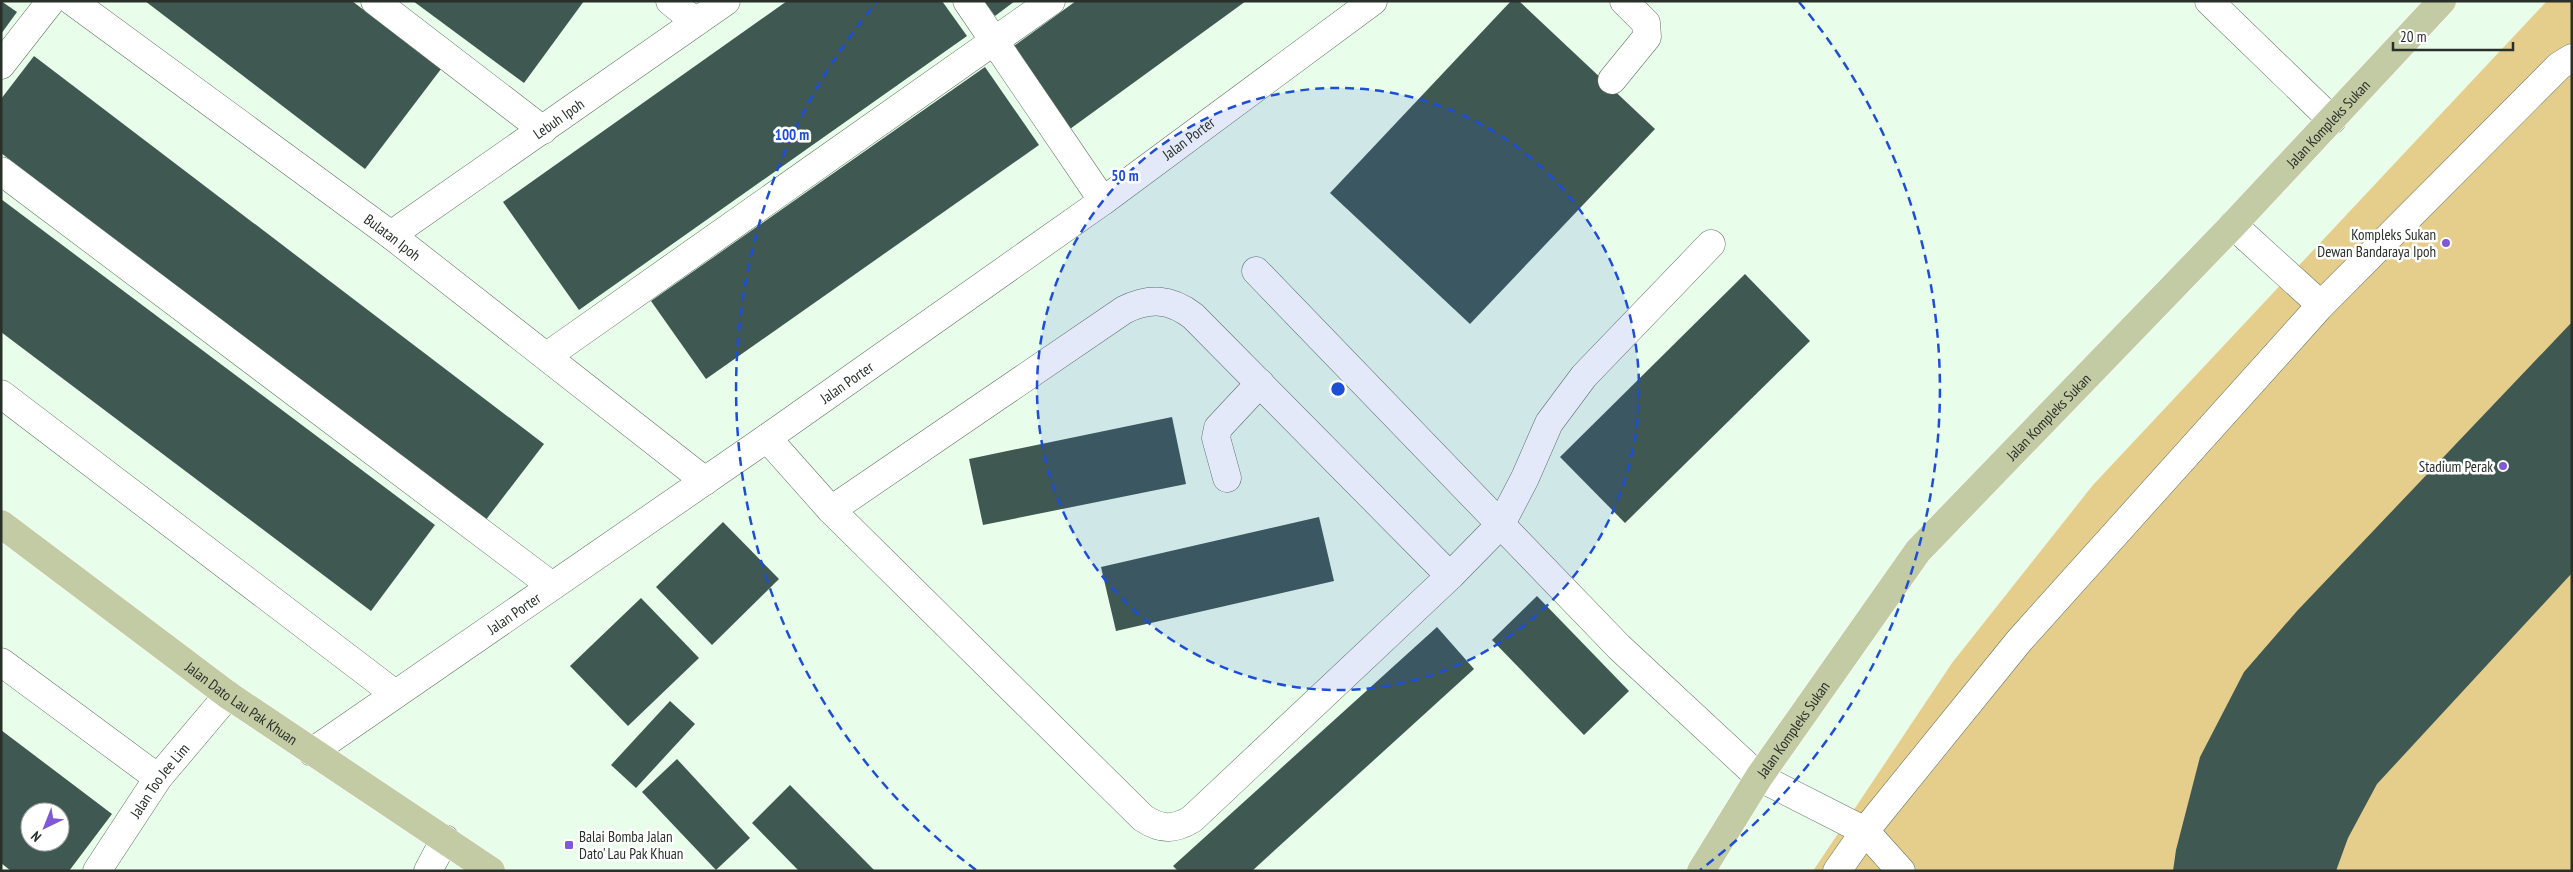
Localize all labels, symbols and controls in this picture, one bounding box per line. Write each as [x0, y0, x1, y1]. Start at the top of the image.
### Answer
scale bar [2393, 20, 2513, 52]
text: 20 m [2400, 27, 2426, 46]
street label: Jalan Kompleks Sukan [2281, 75, 2373, 172]
street label: Lebuh Ipoh [529, 94, 587, 142]
street label: Jalan Porter [1157, 112, 1219, 164]
text: 100 m [775, 125, 809, 144]
text: 50 m [1111, 166, 1139, 185]
street label: Bulatan Ipoh [361, 209, 425, 264]
place label: Kompleks Sukan Dewan Bandaraya Ipoh [2317, 225, 2436, 261]
marker: Kompleks Sukan Dewan Bandaraya Ipoh [2440, 237, 2452, 249]
street label: Jalan Porter [815, 356, 877, 408]
street label: Jalan Kompleks Sukan [2001, 369, 2094, 465]
centre of rings [1329, 380, 1347, 398]
place label: Stadium Perak [2419, 457, 2493, 476]
marker: Stadium Perak [2497, 460, 2509, 472]
street label: Jalan Porter [482, 587, 545, 638]
street label: Jalan Dato Lau Pak Khuan [181, 656, 301, 749]
street label: Jalan Kompleks Sukan [1752, 677, 1833, 782]
street label: Jalan Too Jee Lim [125, 739, 193, 822]
north arrow [20, 802, 70, 852]
text: N [27, 827, 45, 846]
place label: Balai Bomba Jalan Dato' Lau Pak Khuan [579, 827, 683, 863]
marker: Balai Bomba Jalan Dato' Lau Pak Khuan [563, 839, 575, 851]

